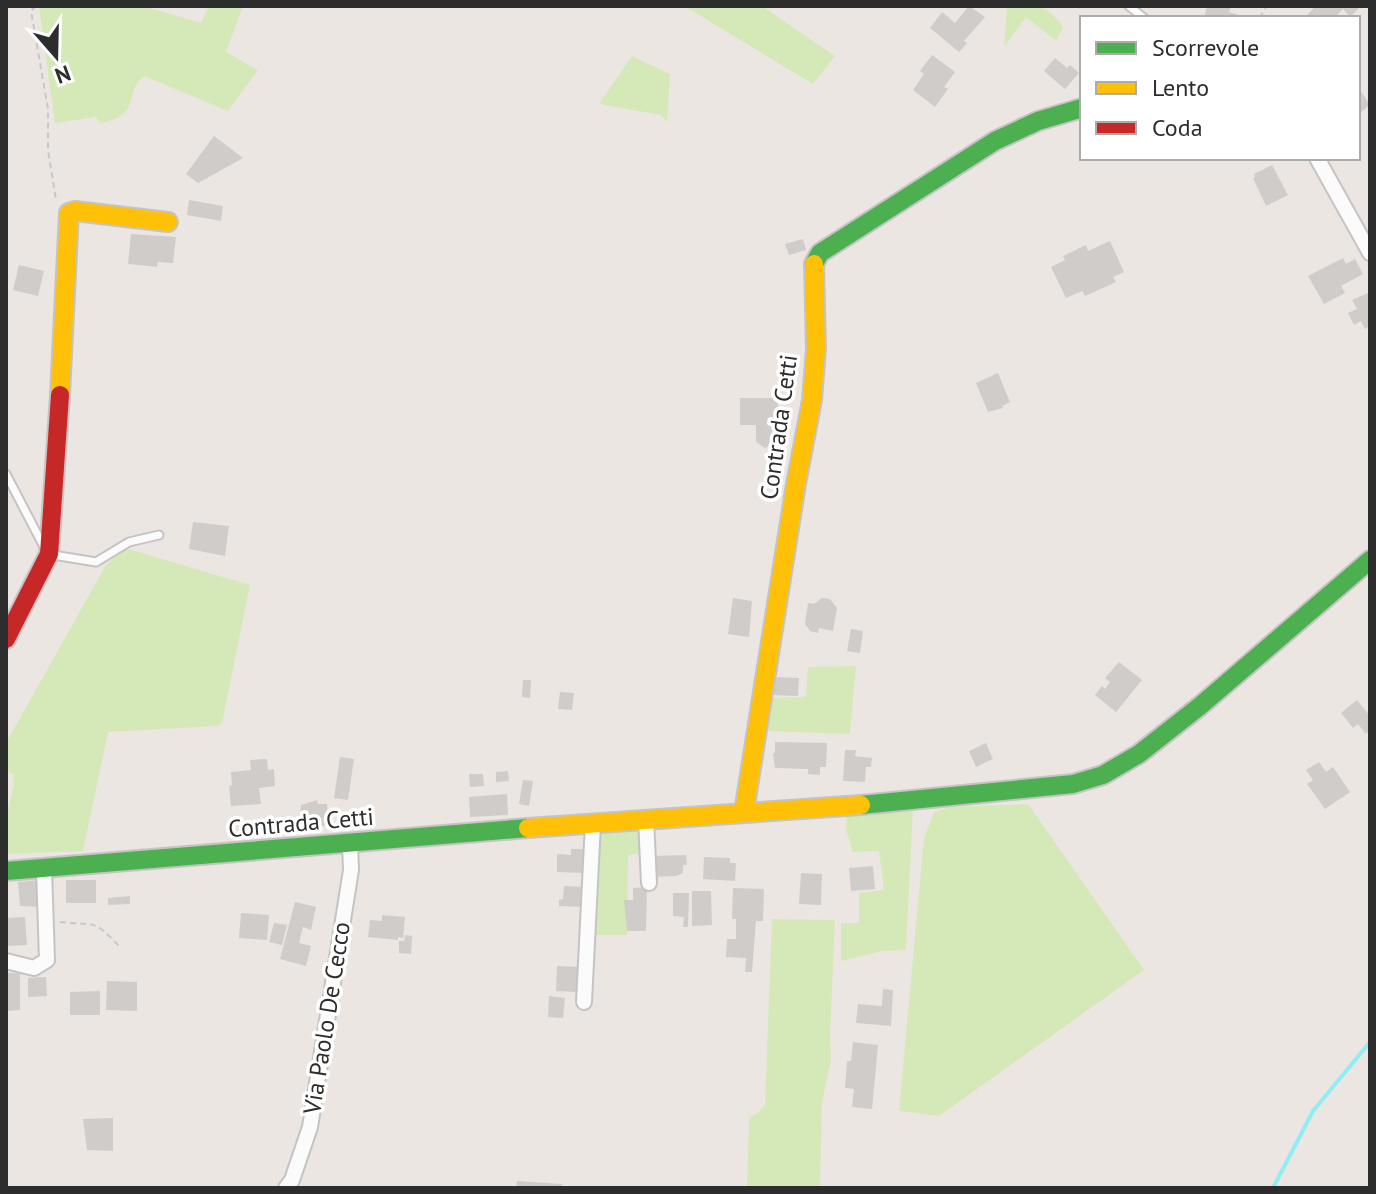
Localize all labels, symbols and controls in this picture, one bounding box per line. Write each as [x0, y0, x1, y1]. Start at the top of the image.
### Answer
north arrow [16, 16, 96, 96]
legend [1080, 16, 1360, 160]
text: Scorrevole [1152, 32, 1259, 63]
text: N [51, 59, 74, 90]
text: Lento [1152, 72, 1209, 103]
text: Coda [1152, 112, 1203, 143]
street label: Contrada Cetti [753, 352, 804, 501]
street label: Contrada Cetti [227, 801, 375, 844]
street label: Via Paolo De Cecco [296, 919, 357, 1117]

